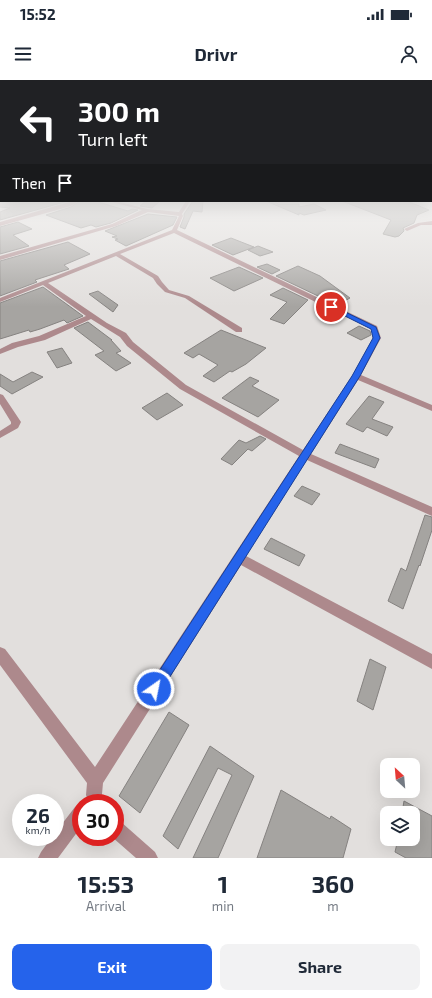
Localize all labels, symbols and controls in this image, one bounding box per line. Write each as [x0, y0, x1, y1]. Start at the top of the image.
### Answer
text: 15:52 [20, 5, 56, 23]
icon: menu [12, 43, 34, 65]
text: Drivr [195, 43, 237, 65]
icon: person [398, 43, 420, 65]
text: 300 m [78, 94, 160, 128]
icon: left [12, 96, 64, 148]
text: Turn left [78, 128, 148, 150]
icon: arrive [54, 172, 76, 194]
text: Then [12, 174, 46, 192]
pin [314, 290, 348, 324]
icon: arrive [320, 296, 342, 318]
position arrow [133, 668, 175, 710]
north arrow [380, 758, 420, 798]
map controls [380, 758, 420, 846]
speed limit sign: 30 [72, 794, 124, 846]
text: 26 [26, 803, 50, 827]
button: layers [380, 806, 420, 846]
text: km/h [26, 824, 50, 836]
text: 15:53 [78, 869, 134, 898]
text: 1 [218, 869, 228, 898]
text: 360 [312, 869, 354, 898]
text: Arrival [86, 898, 126, 914]
text: min [212, 898, 234, 914]
text: m [327, 898, 339, 914]
button: Exit [12, 944, 212, 990]
button: Share [220, 944, 420, 990]

